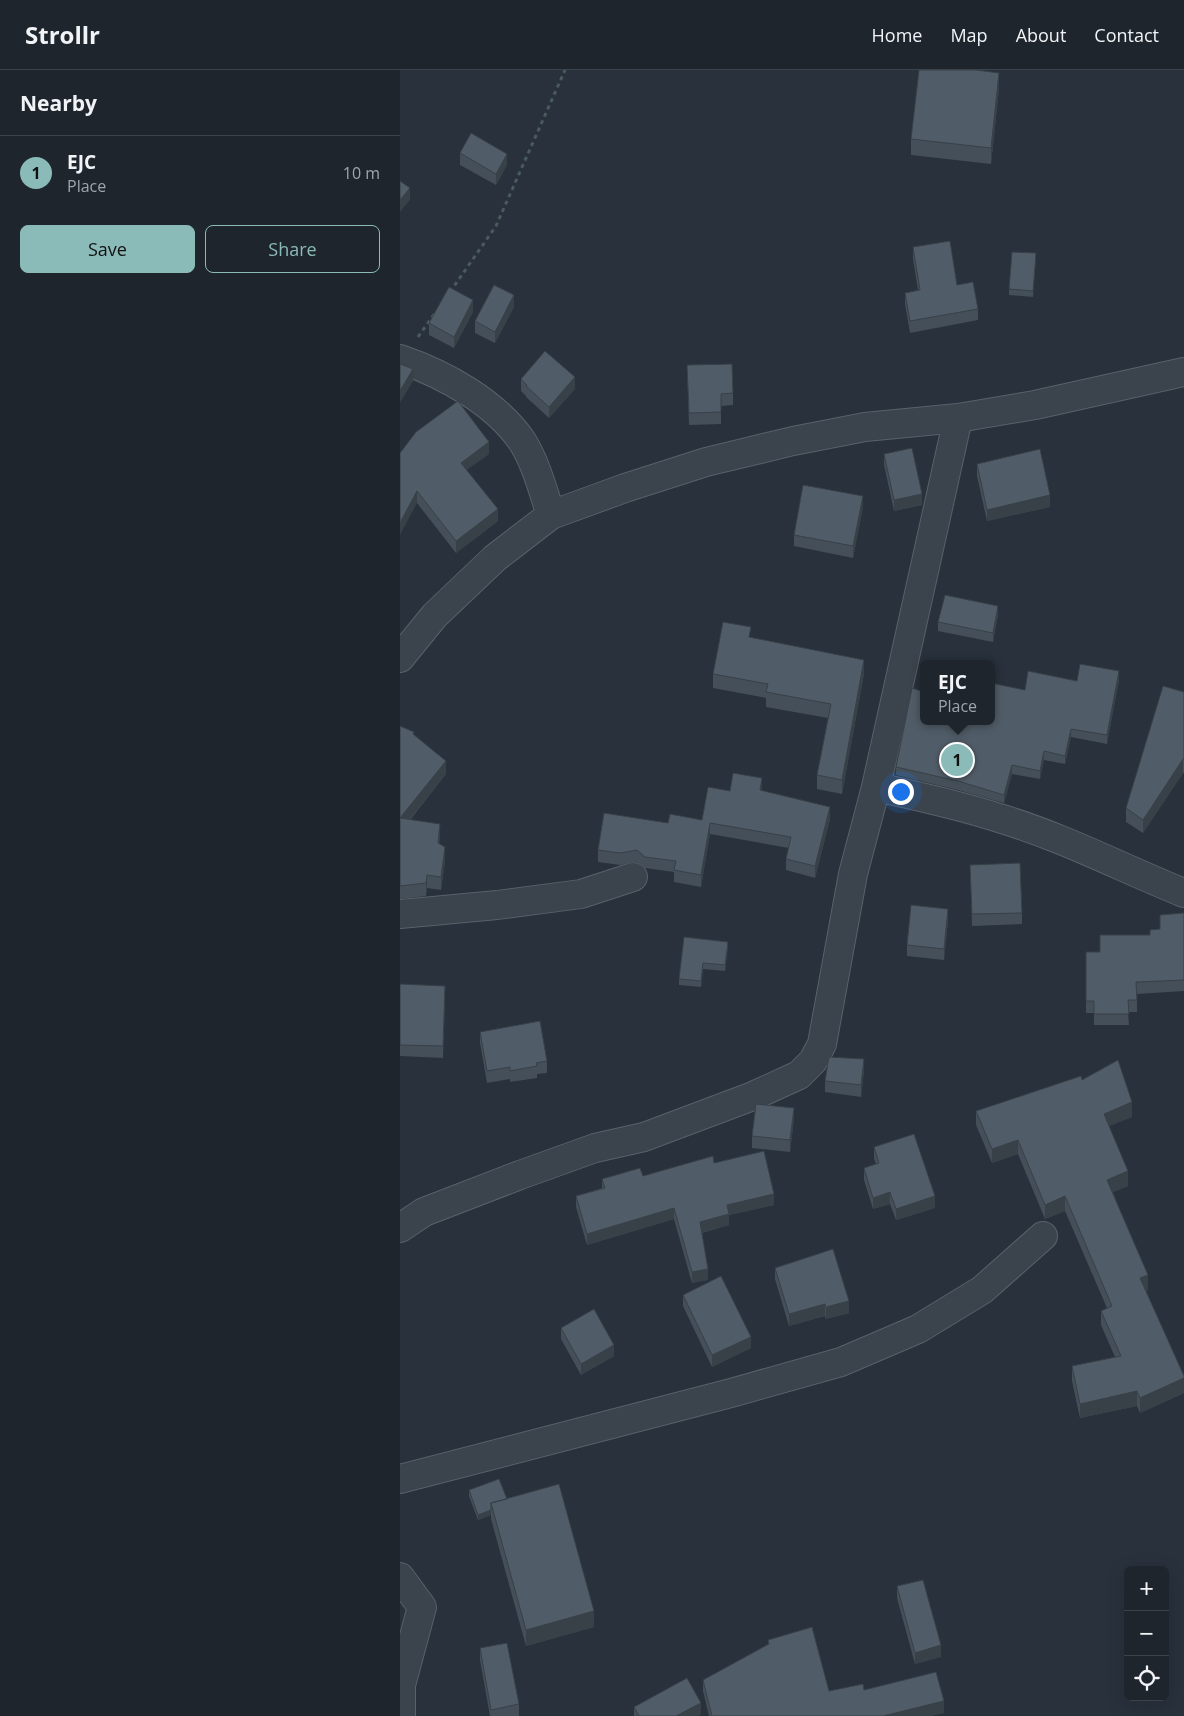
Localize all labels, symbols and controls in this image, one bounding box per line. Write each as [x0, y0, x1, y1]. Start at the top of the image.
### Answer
text: Strollr [25, 18, 100, 51]
text: Home [872, 23, 922, 47]
text: Map [950, 23, 988, 47]
text: About [1016, 23, 1066, 47]
text: Contact [1094, 23, 1159, 47]
text: Nearby [20, 89, 97, 117]
text: EJC [67, 149, 96, 175]
text: 1 [31, 162, 41, 184]
text: 10 m [343, 162, 380, 184]
text: Place [67, 175, 106, 197]
button: Save [20, 225, 195, 273]
button: Share [205, 225, 380, 273]
popup [920, 660, 995, 725]
text: EJC [938, 669, 967, 695]
text: Place [938, 695, 977, 717]
pin: 1 [941, 741, 973, 779]
your location [888, 779, 914, 805]
map controls [1124, 1566, 1169, 1701]
button: + [1124, 1566, 1169, 1611]
button: − [1124, 1611, 1169, 1656]
button: locate [1124, 1656, 1169, 1701]

